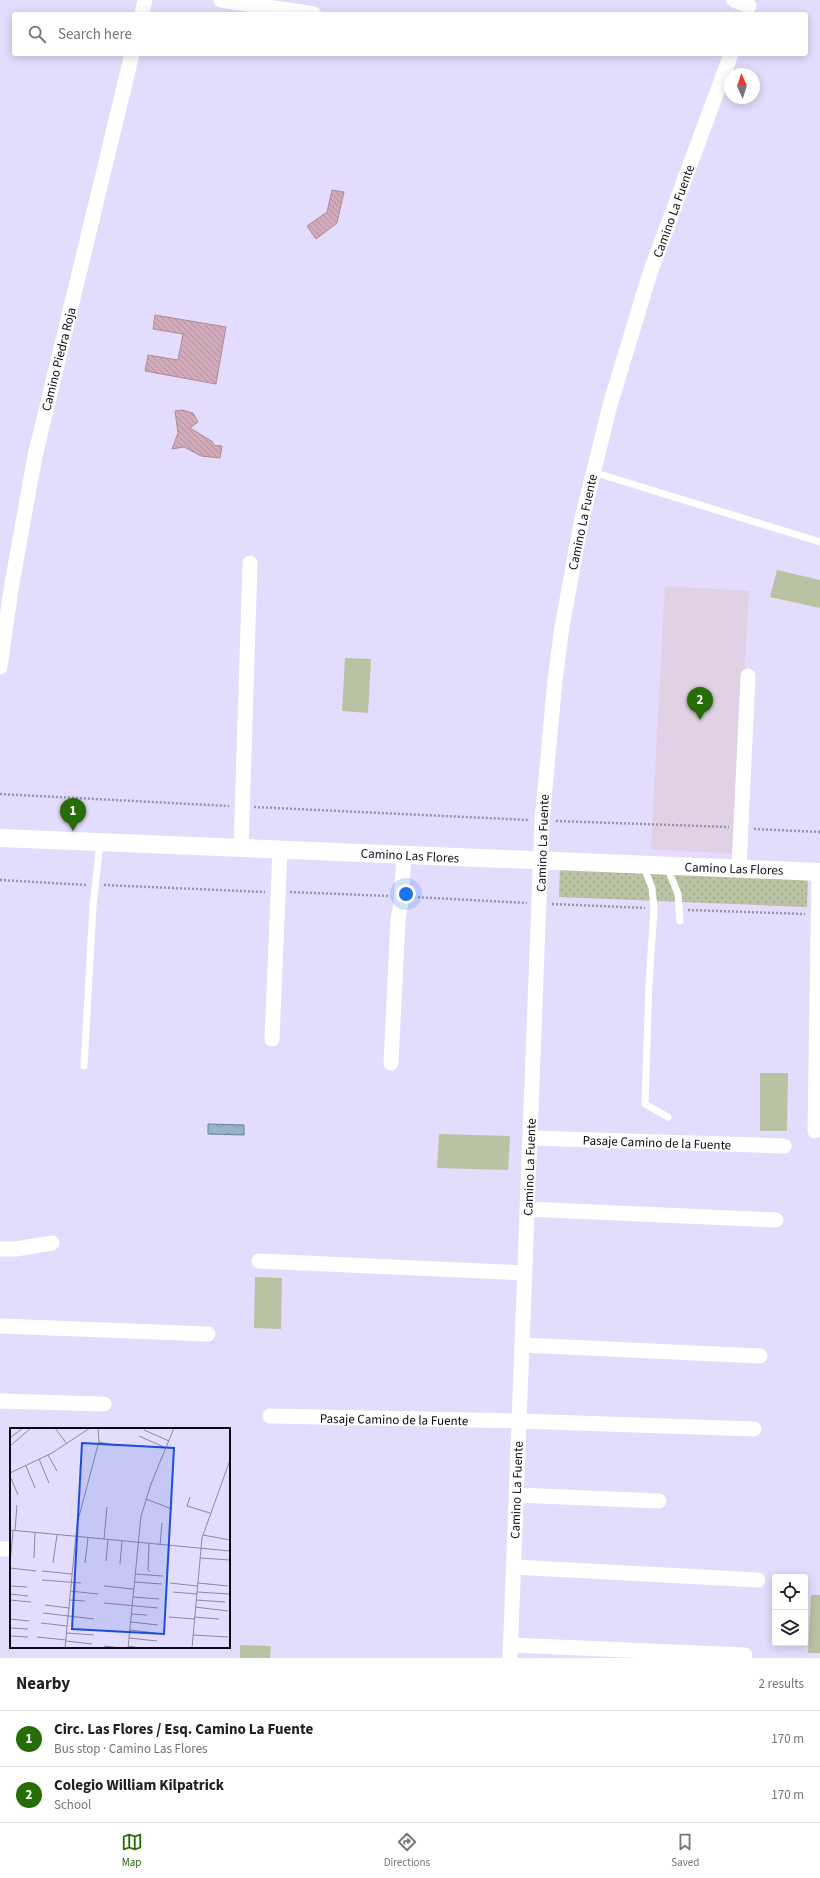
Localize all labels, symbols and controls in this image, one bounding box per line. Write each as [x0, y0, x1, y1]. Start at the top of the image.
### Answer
search box [12, 12, 808, 56]
icon: search [26, 23, 48, 45]
text: Search here [58, 24, 132, 45]
north arrow [724, 68, 760, 104]
street label: Camino La Fuente [649, 162, 699, 260]
street label: Camino Piedra Roja [37, 305, 81, 413]
street label: Camino La Fuente [564, 473, 602, 572]
pin: 2 [687, 687, 713, 720]
street label: Camino La Fuente [532, 794, 554, 892]
pin: 1 [60, 798, 86, 831]
street label: Camino Las Flores [360, 844, 460, 868]
street label: Camino Las Flores [684, 858, 784, 880]
your location [396, 884, 416, 904]
street label: Camino La Fuente [519, 1118, 541, 1216]
street label: Pasaje Camino de la Fuente [582, 1131, 732, 1155]
street label: Pasaje Camino de la Fuente [320, 1410, 468, 1430]
inset map [10, 1428, 230, 1648]
street label: Camino La Fuente [506, 1441, 528, 1539]
map controls [772, 1574, 808, 1646]
button: locate [772, 1574, 808, 1610]
button: layers [772, 1610, 808, 1646]
text: Nearby [16, 1672, 70, 1696]
text: 2 results [759, 1675, 804, 1693]
text: Circ. Las Flores / Esq. Camino La Fuente [54, 1719, 313, 1740]
text: 1 [26, 1730, 32, 1748]
text: 170 m [771, 1730, 804, 1748]
text: Bus stop · Camino Las Flores [54, 1740, 208, 1758]
text: Colegio William Kilpatrick [54, 1775, 224, 1796]
text: 2 [26, 1786, 32, 1804]
text: 170 m [771, 1786, 804, 1804]
text: School [54, 1796, 91, 1814]
tab: Map [121, 1831, 143, 1870]
tab: Directions [384, 1831, 430, 1870]
tab: Saved [671, 1831, 699, 1870]

